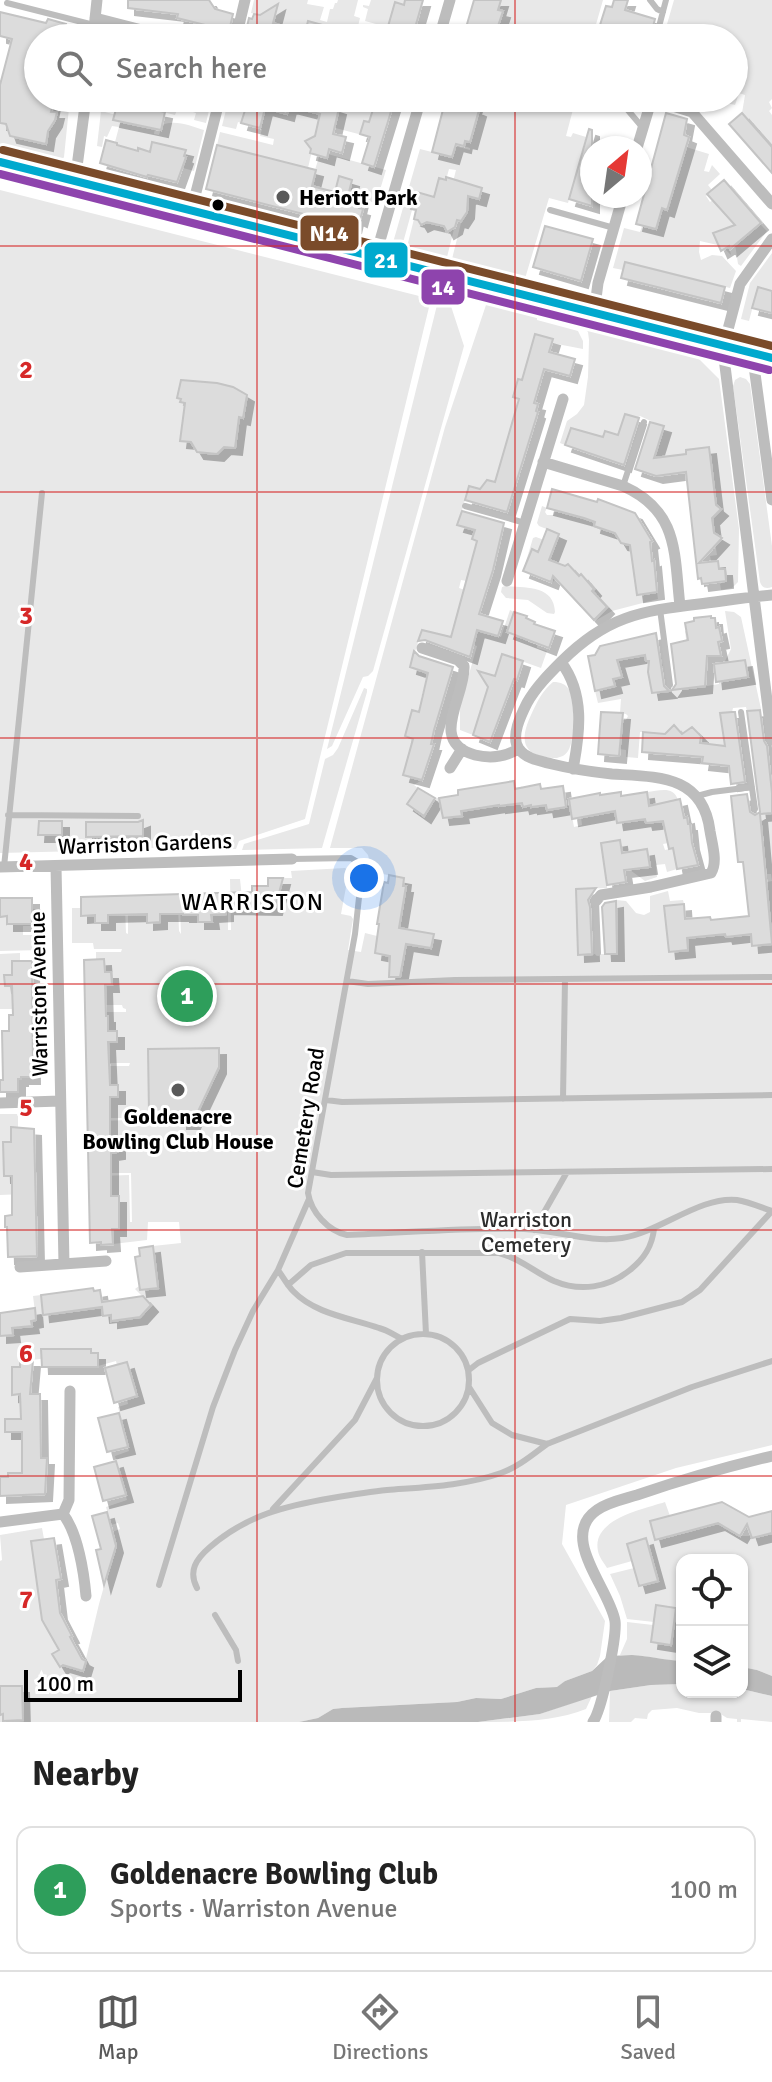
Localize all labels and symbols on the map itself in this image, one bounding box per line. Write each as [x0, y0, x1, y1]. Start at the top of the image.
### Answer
north arrow [580, 136, 652, 208]
place label: Heriott Park [299, 184, 418, 211]
marker: Heriott Park [274, 188, 292, 206]
unlabelled marker [210, 197, 226, 213]
line badge: N14 [299, 214, 360, 252]
text: N14 [309, 220, 349, 247]
line badge: 21 [363, 241, 409, 279]
text: 21 [374, 247, 398, 274]
line badge: 14 [420, 268, 466, 306]
text: 14 [431, 274, 455, 301]
text: 2 [19, 354, 33, 386]
text: 3 [19, 600, 33, 632]
street label: Warriston Gardens [57, 827, 233, 860]
text: 4 [19, 846, 33, 878]
your location [344, 858, 384, 898]
district label: WARRISTON [181, 887, 325, 917]
street label: Warriston Avenue [24, 911, 53, 1077]
pin: 1 [161, 966, 213, 1026]
street label: Cemetery Road [281, 1046, 330, 1190]
marker: Goldenacre Bowling Club House [169, 1081, 187, 1099]
text: 5 [19, 1092, 33, 1124]
place label: Goldenacre Bowling Club House [82, 1103, 274, 1155]
park label: Warriston Cemetery [480, 1206, 572, 1258]
text: 6 [19, 1338, 33, 1370]
text: 7 [19, 1584, 33, 1616]
scale bar [24, 1666, 242, 1702]

